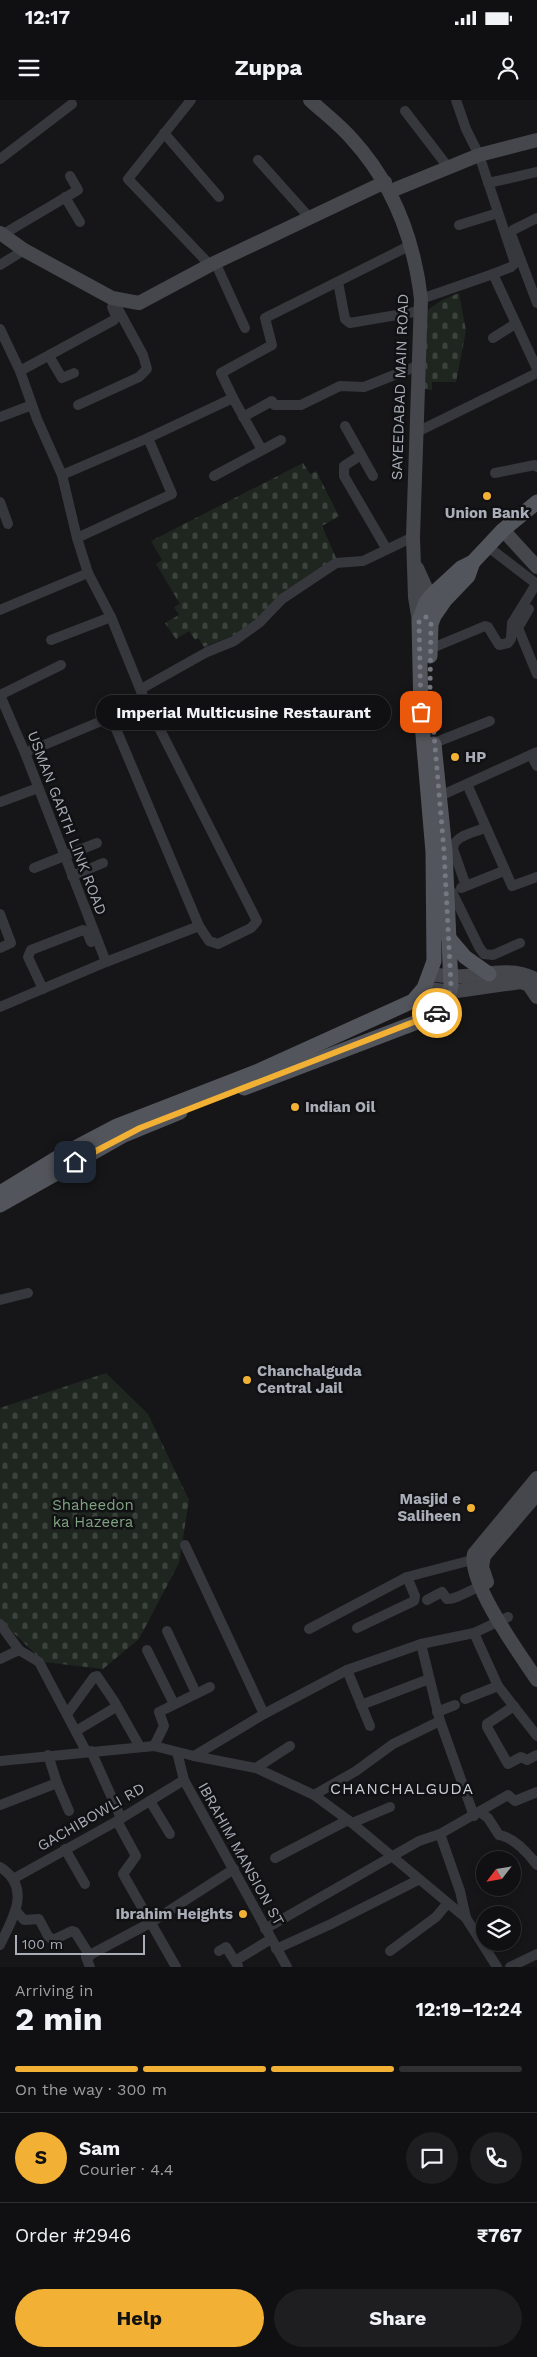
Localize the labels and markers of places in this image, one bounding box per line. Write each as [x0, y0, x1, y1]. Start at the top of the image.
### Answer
marker: Union Bank [481, 490, 493, 502]
place label: Union Bank [445, 504, 530, 522]
pin [400, 691, 442, 733]
callout: Imperial Multicusine Restaurant [96, 694, 391, 730]
place label: HP [465, 748, 486, 766]
marker: HP [449, 751, 461, 763]
place label: Indian Oil [305, 1098, 375, 1116]
marker: Indian Oil [289, 1101, 301, 1113]
pin [54, 1141, 96, 1183]
place label: Chanchalguda Central Jail [257, 1362, 362, 1397]
marker: Chanchalguda Central Jail [241, 1374, 253, 1386]
place label: Masjid e Saliheen [397, 1490, 461, 1525]
marker: Masjid e Saliheen [465, 1502, 477, 1514]
place label: Ibrahim Heights [115, 1905, 233, 1923]
marker: Ibrahim Heights [237, 1908, 249, 1920]

